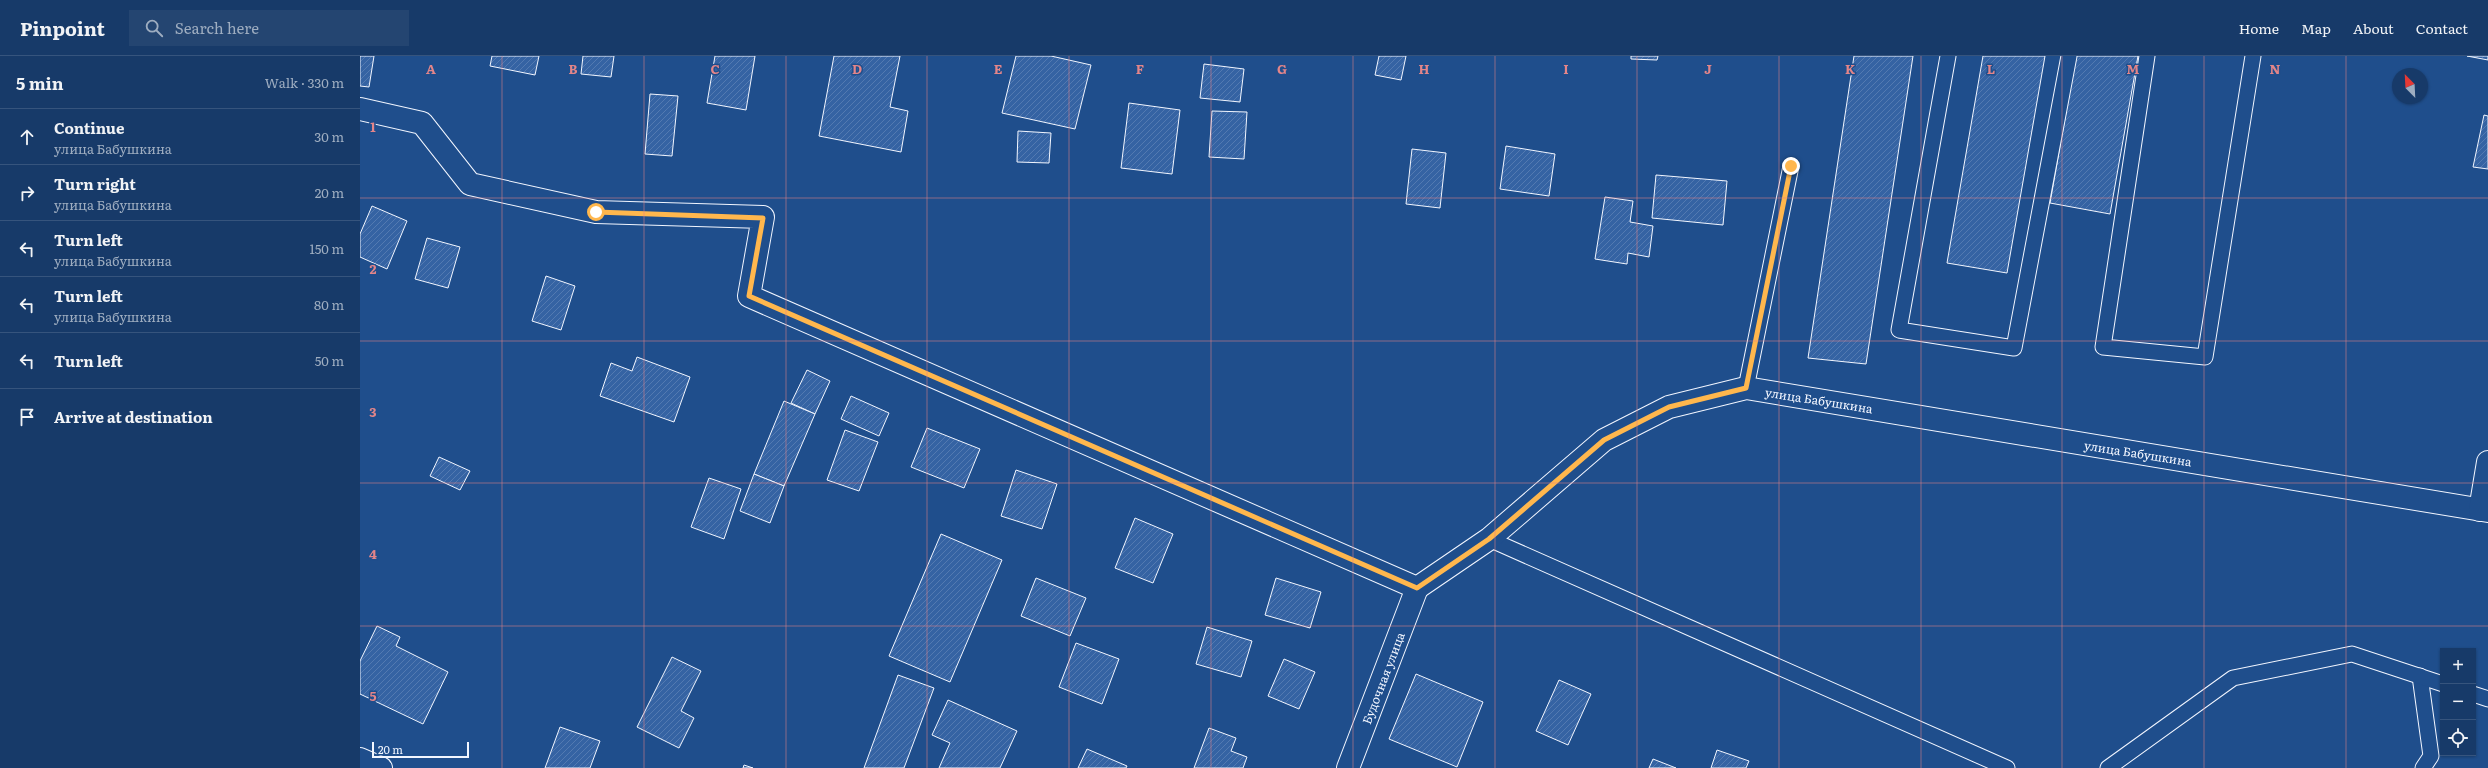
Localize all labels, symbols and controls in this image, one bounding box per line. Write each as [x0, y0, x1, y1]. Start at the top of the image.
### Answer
search box [129, 10, 409, 46]
text: Pinpoint [20, 14, 105, 42]
text: Search here [175, 16, 259, 39]
icon: search [143, 17, 165, 39]
text: Home [2239, 18, 2279, 38]
text: Map [2301, 18, 2331, 38]
text: About [2353, 18, 2394, 38]
text: Contact [2416, 18, 2468, 38]
text: A [426, 59, 436, 78]
text: B [569, 59, 578, 78]
text: C [710, 59, 720, 78]
text: D [852, 59, 862, 78]
text: E [994, 59, 1003, 78]
text: F [1136, 59, 1144, 78]
text: G [1277, 59, 1287, 78]
text: H [1419, 59, 1430, 78]
text: I [1563, 59, 1569, 78]
text: J [1704, 59, 1712, 78]
text: K [1845, 59, 1856, 78]
text: L [1987, 59, 1995, 78]
text: M [2127, 59, 2140, 78]
text: N [2270, 59, 2281, 78]
north arrow [2392, 68, 2428, 104]
text: 5 min [16, 70, 64, 95]
text: Walk · 330 m [265, 73, 344, 92]
text: Continue [54, 116, 124, 139]
text: 1 [370, 117, 376, 136]
icon: ahead [16, 126, 38, 148]
text: 30 m [314, 127, 344, 146]
text: улица Бабушкина [54, 139, 172, 158]
route end [1782, 157, 1800, 175]
text: Turn right [54, 172, 136, 195]
icon: right [16, 182, 38, 204]
text: 20 m [315, 183, 344, 202]
text: улица Бабушкина [54, 195, 172, 214]
route start [587, 203, 605, 221]
text: Turn left [54, 228, 123, 251]
icon: left [16, 238, 38, 260]
text: 150 m [309, 239, 344, 258]
text: улица Бабушкина [54, 251, 172, 270]
text: 2 [370, 259, 377, 278]
text: Turn left [54, 284, 123, 307]
icon: left [16, 294, 38, 316]
text: 80 m [314, 295, 344, 314]
text: улица Бабушкина [54, 307, 172, 326]
text: Turn left [54, 349, 123, 372]
icon: left [16, 350, 38, 372]
text: 50 m [315, 351, 344, 370]
street label: улица Бабушкина [1764, 383, 1875, 417]
text: 3 [369, 402, 377, 421]
text: Arrive at destination [54, 405, 213, 428]
icon: arrive [16, 406, 38, 428]
street label: улица Бабушкина [2083, 436, 2194, 470]
text: 4 [369, 544, 377, 563]
street label: Будочная улица [1357, 629, 1409, 727]
map controls [2440, 648, 2476, 756]
button: + [2440, 648, 2476, 684]
button: − [2440, 684, 2476, 720]
text: 5 [369, 686, 377, 705]
button: locate [2440, 720, 2476, 756]
scale bar [372, 740, 469, 759]
text: 20 m [378, 741, 403, 757]

